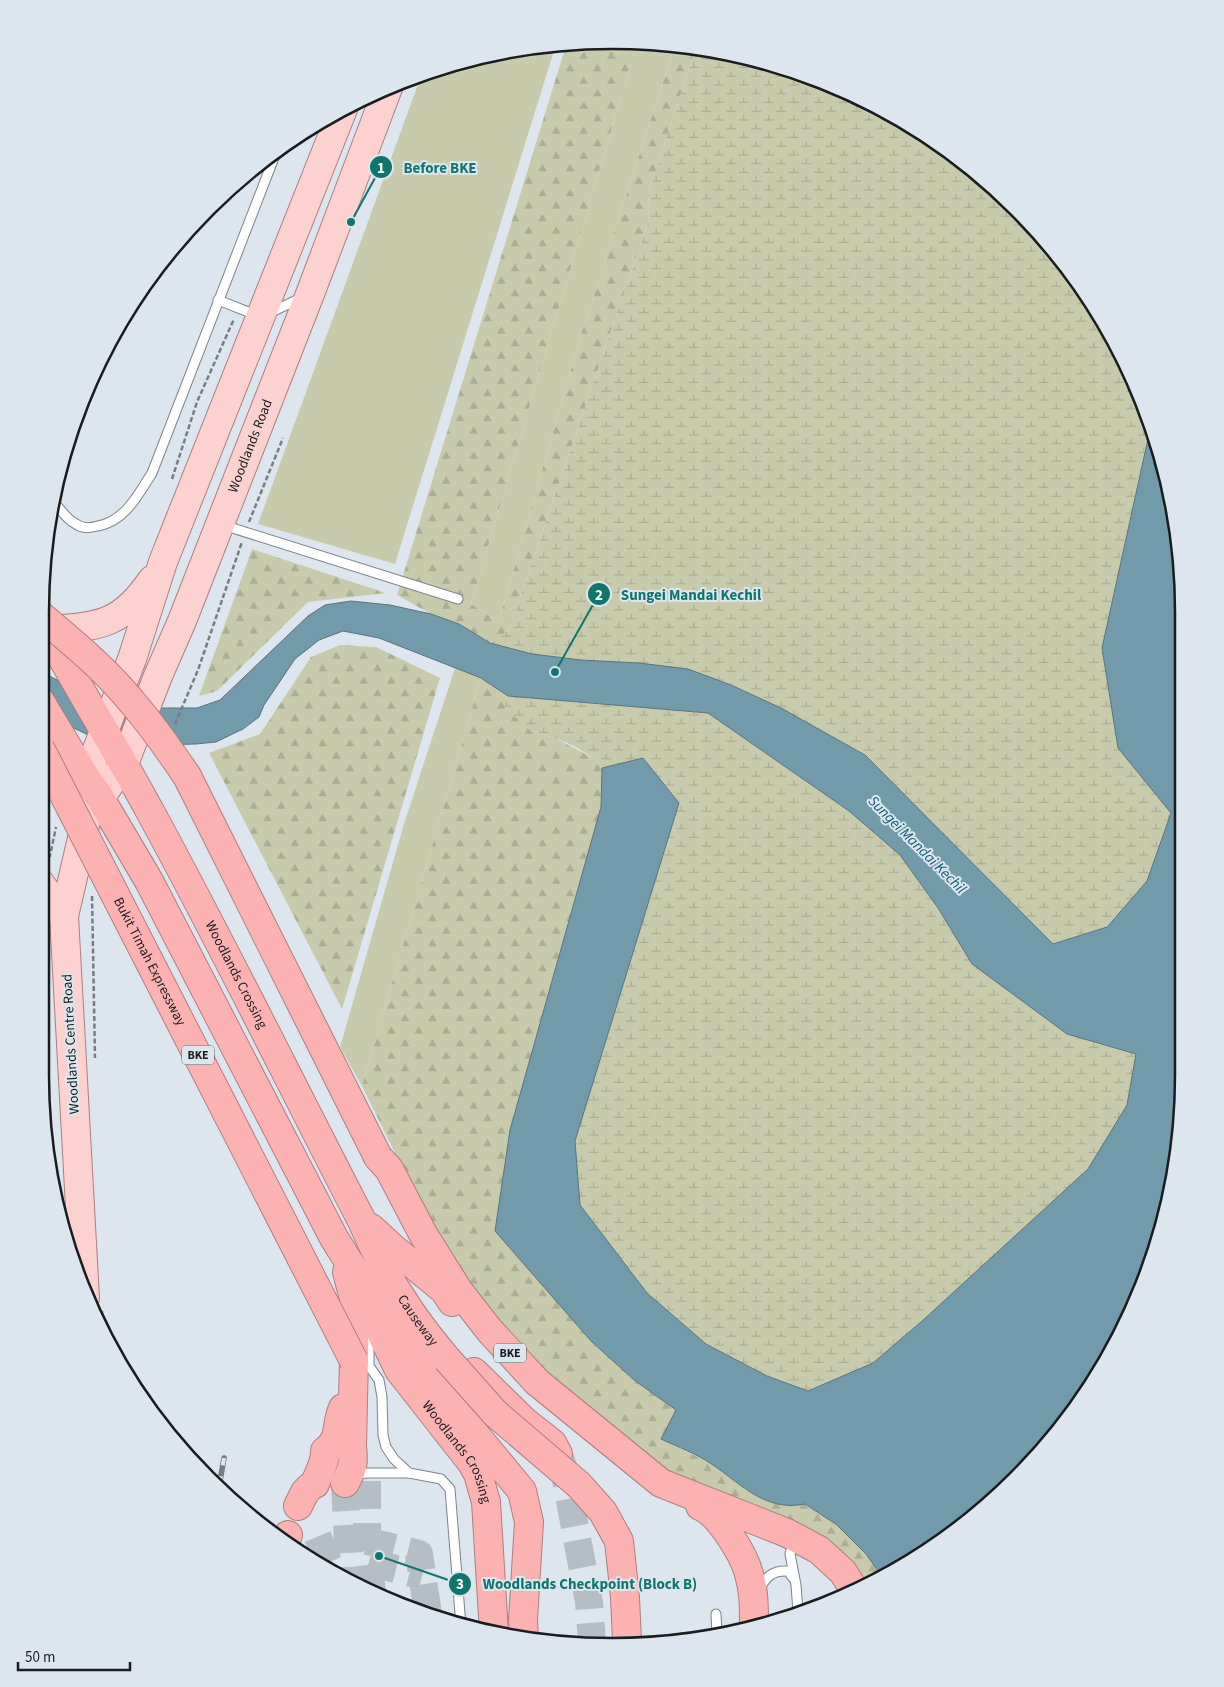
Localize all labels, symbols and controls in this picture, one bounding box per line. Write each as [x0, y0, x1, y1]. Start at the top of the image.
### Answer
callout: Before BKE [368, 152, 486, 182]
text: 1 [377, 158, 385, 179]
text: Before BKE [403, 158, 477, 179]
street label: Woodlands Road [223, 397, 278, 496]
callout: Sungei Mandai Kechil [586, 579, 772, 609]
text: 2 [595, 585, 603, 606]
text: Sungei Mandai Kechil [621, 585, 762, 606]
water label: Sungei Mandai Kechil [863, 791, 971, 899]
street label: Bukit Timah Expressway [108, 894, 191, 1030]
street label: Woodlands Crossing [200, 917, 272, 1032]
street label: Woodlands Centre Road [57, 973, 85, 1115]
road number: BKE [182, 1046, 214, 1064]
street label: Causeway [392, 1291, 443, 1351]
road number: BKE [494, 1344, 526, 1362]
street label: Woodlands Crossing [417, 1397, 496, 1506]
callout: Woodlands Checkpoint (Block B) [447, 1569, 707, 1599]
text: 3 [456, 1574, 464, 1595]
text: Woodlands Checkpoint (Block B) [483, 1574, 697, 1595]
scale bar [18, 1640, 130, 1672]
text: 50 m [25, 1647, 55, 1668]

